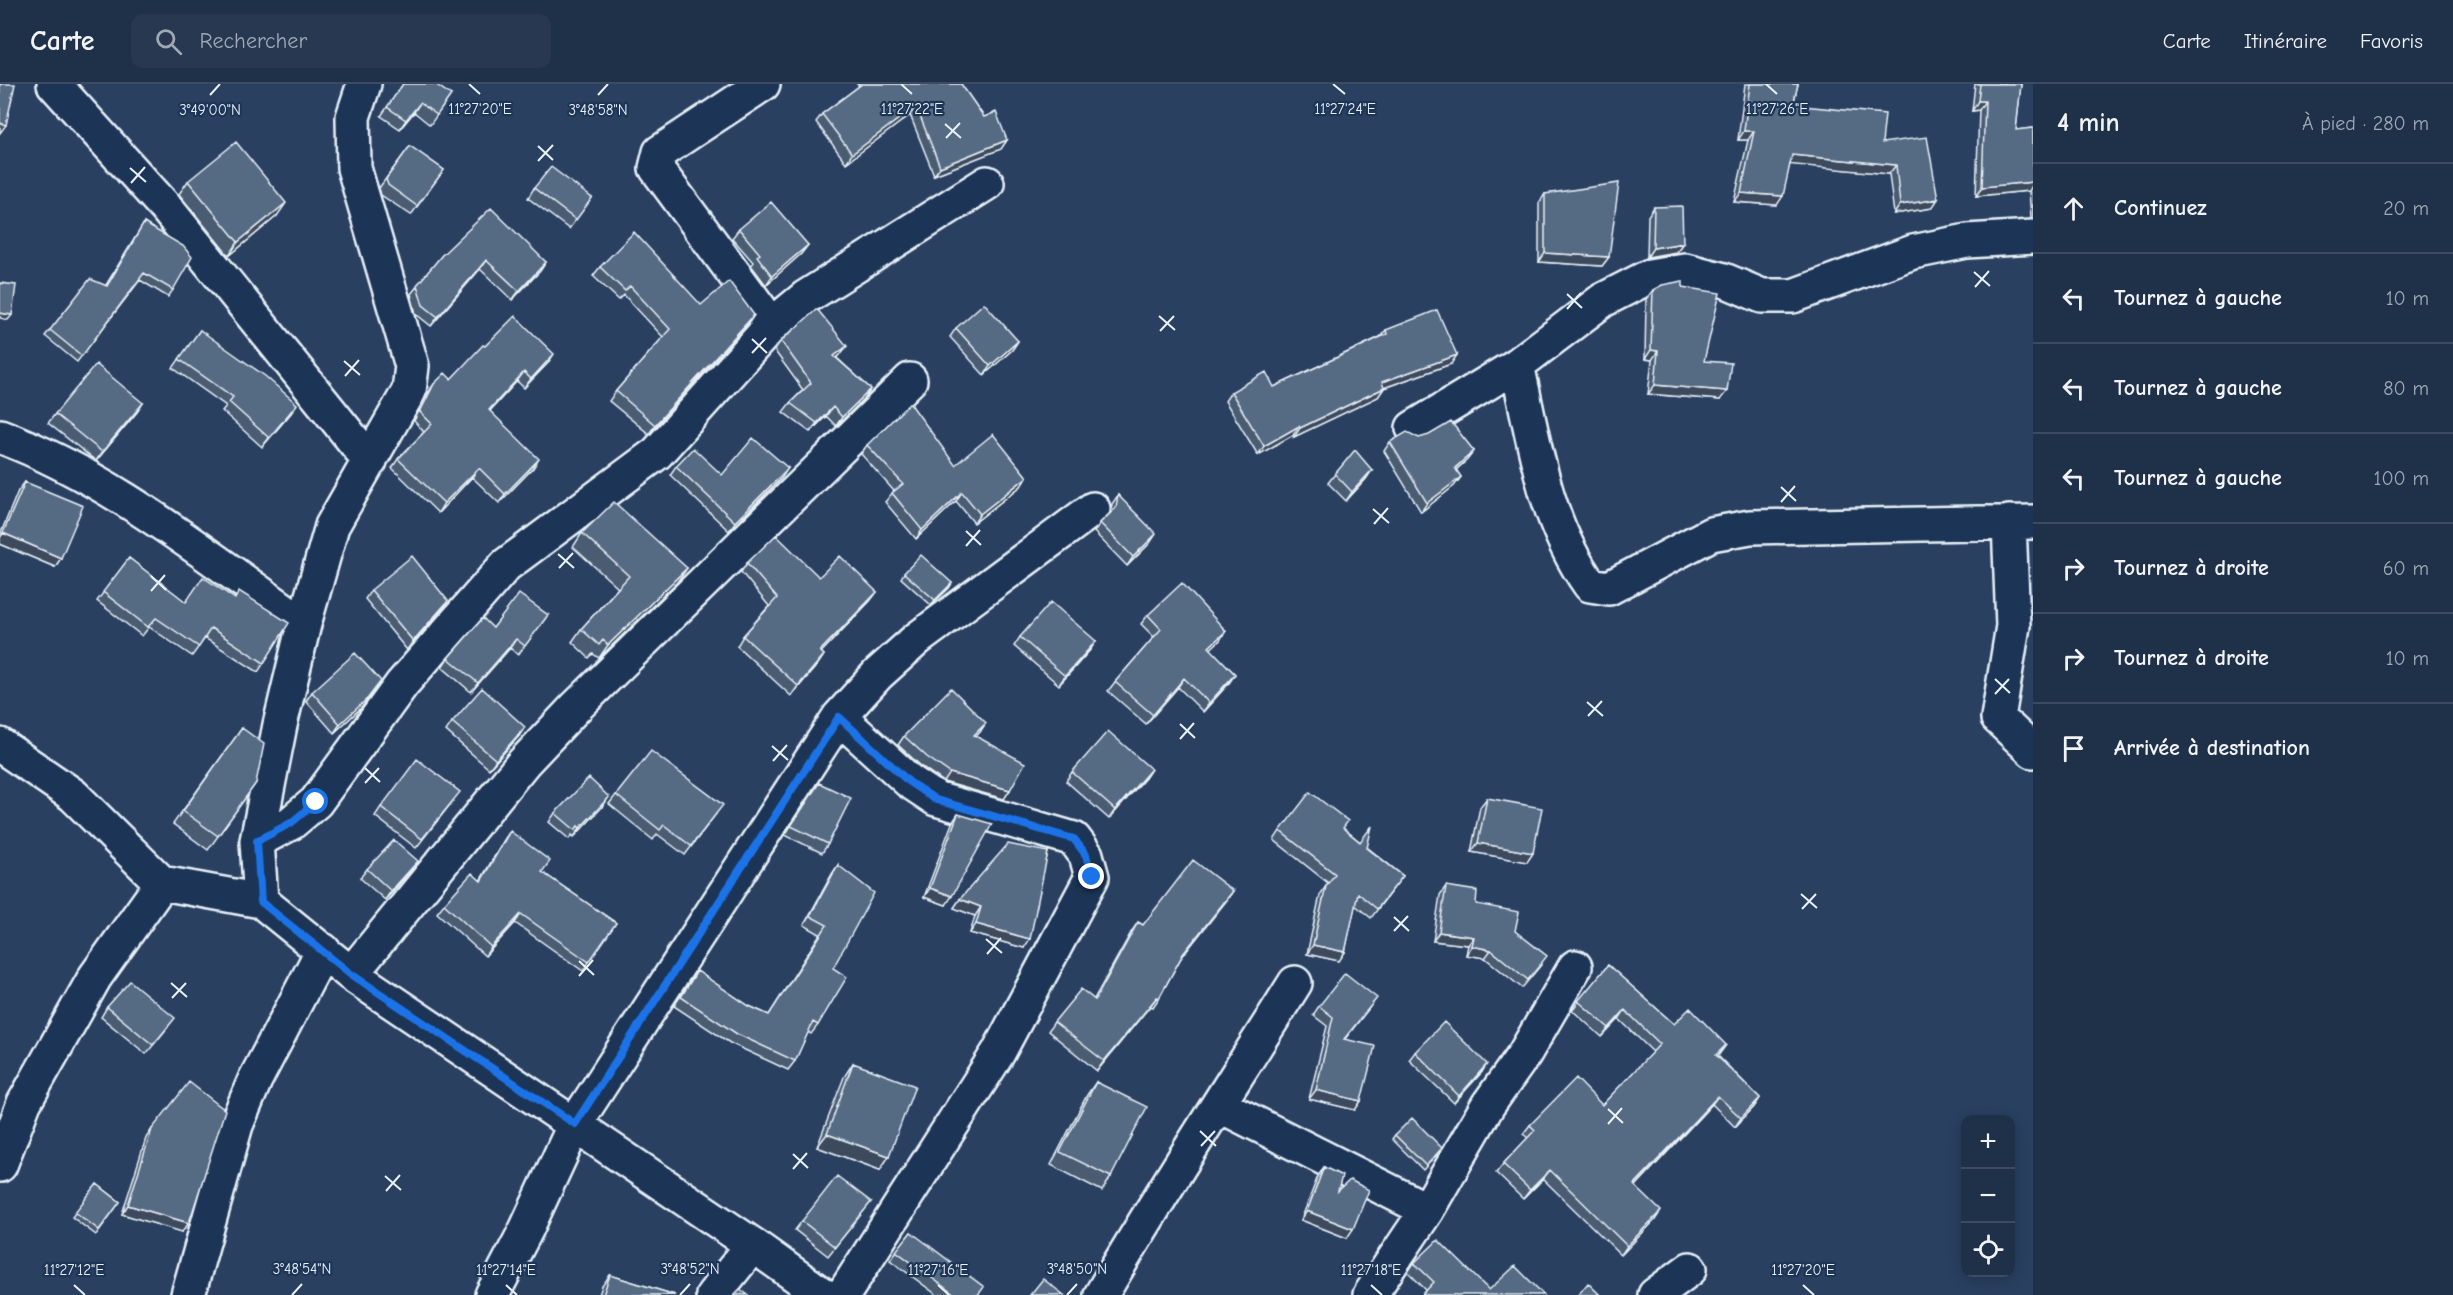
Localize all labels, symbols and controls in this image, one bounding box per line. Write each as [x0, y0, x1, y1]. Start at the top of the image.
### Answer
search box [131, 14, 551, 68]
text: Carte [30, 25, 95, 57]
icon: search [152, 25, 185, 58]
text: Rechercher [200, 28, 307, 54]
text: Carte [2163, 29, 2211, 53]
text: Itinéraire [2244, 29, 2327, 53]
text: Favoris [2360, 29, 2423, 53]
text: 11°27'20"E [448, 100, 512, 118]
text: 11°27'22"E [881, 100, 943, 118]
text: 11°27'24"E [1314, 100, 1376, 118]
text: 11°27'26"E [1746, 100, 1808, 118]
text: 3°49'00"N [179, 101, 241, 119]
text: 3°48'58"N [568, 101, 628, 119]
text: 4 min [2057, 108, 2120, 138]
text: À pied · 280 m [2302, 112, 2429, 135]
icon: ahead [2057, 192, 2090, 225]
text: Continuez [2114, 195, 2207, 221]
text: 20 m [2383, 197, 2429, 220]
icon: left [2057, 282, 2090, 315]
text: Tournez à gauche [2114, 285, 2282, 311]
text: 10 m [2386, 287, 2429, 310]
icon: left [2057, 372, 2090, 405]
text: Tournez à gauche [2114, 375, 2282, 401]
text: 80 m [2383, 377, 2429, 400]
icon: left [2057, 462, 2090, 495]
text: Tournez à gauche [2114, 465, 2282, 491]
text: 100 m [2374, 467, 2429, 490]
icon: right [2057, 552, 2090, 585]
text: Tournez à droite [2114, 555, 2269, 581]
text: 60 m [2383, 557, 2429, 580]
icon: right [2057, 642, 2090, 675]
text: Tournez à droite [2114, 645, 2269, 671]
text: 10 m [2386, 647, 2429, 670]
icon: arrive [2057, 732, 2090, 765]
text: Arrivée à destination [2114, 735, 2310, 761]
route start [302, 788, 328, 814]
route end [1078, 863, 1104, 889]
map controls [1961, 1115, 2015, 1277]
button: + [1961, 1115, 2015, 1169]
button: − [1961, 1169, 2015, 1223]
button: locate [1961, 1223, 2015, 1277]
text: 3°48'54"N [273, 1260, 331, 1278]
text: 3°48'52"N [660, 1260, 720, 1278]
text: 3°48'50"N [1047, 1260, 1107, 1278]
text: 11°27'12"E [44, 1261, 104, 1279]
text: 11°27'14"E [476, 1261, 536, 1279]
text: 11°27'16"E [908, 1261, 968, 1279]
text: 11°27'18"E [1341, 1261, 1401, 1279]
text: 11°27'20"E [1771, 1261, 1835, 1279]

